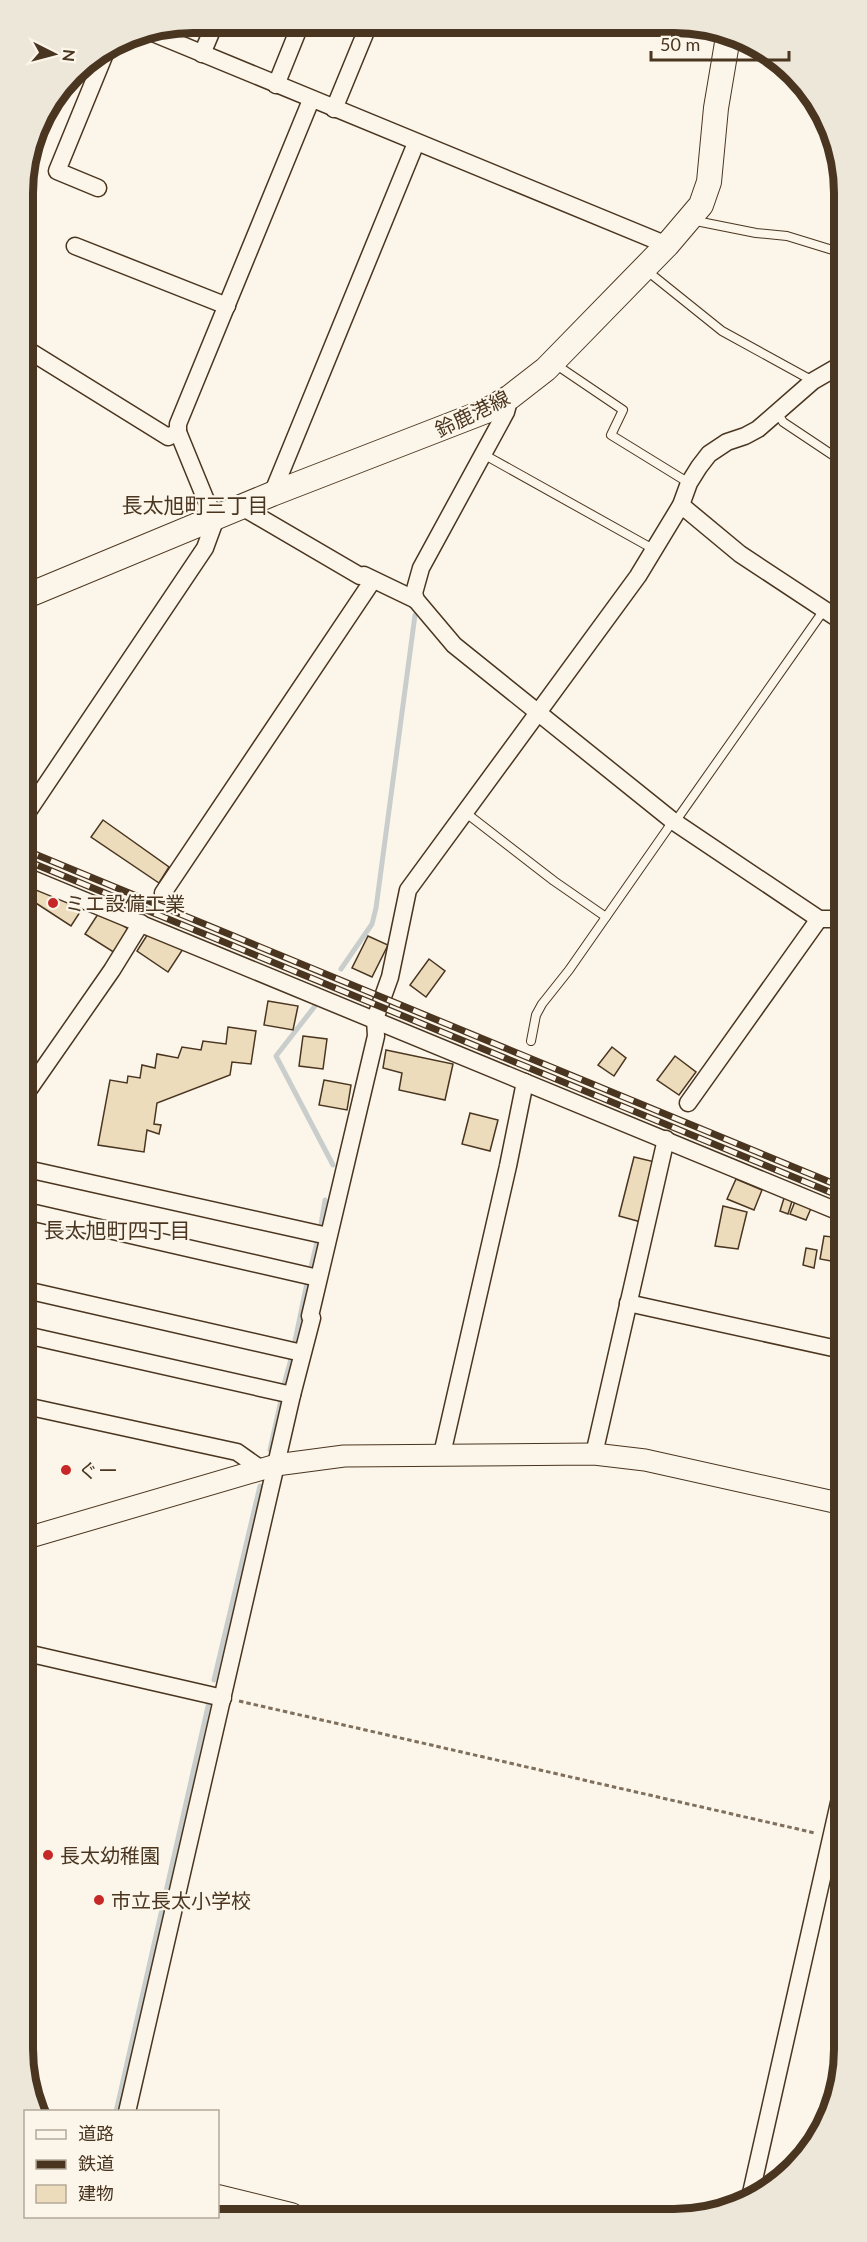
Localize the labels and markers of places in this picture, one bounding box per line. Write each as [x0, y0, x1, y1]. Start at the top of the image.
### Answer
place label: ミエ設備工業 [65, 891, 185, 915]
marker: ミエ設備工業 [46, 896, 60, 910]
place label: ぐー [78, 1458, 118, 1482]
marker: ぐー [59, 1463, 73, 1477]
place label: 長太幼稚園 [60, 1843, 160, 1867]
marker: 長太幼稚園 [41, 1848, 55, 1862]
place label: 市立長太小学校 [111, 1888, 251, 1912]
marker: 市立長太小学校 [92, 1893, 106, 1907]

